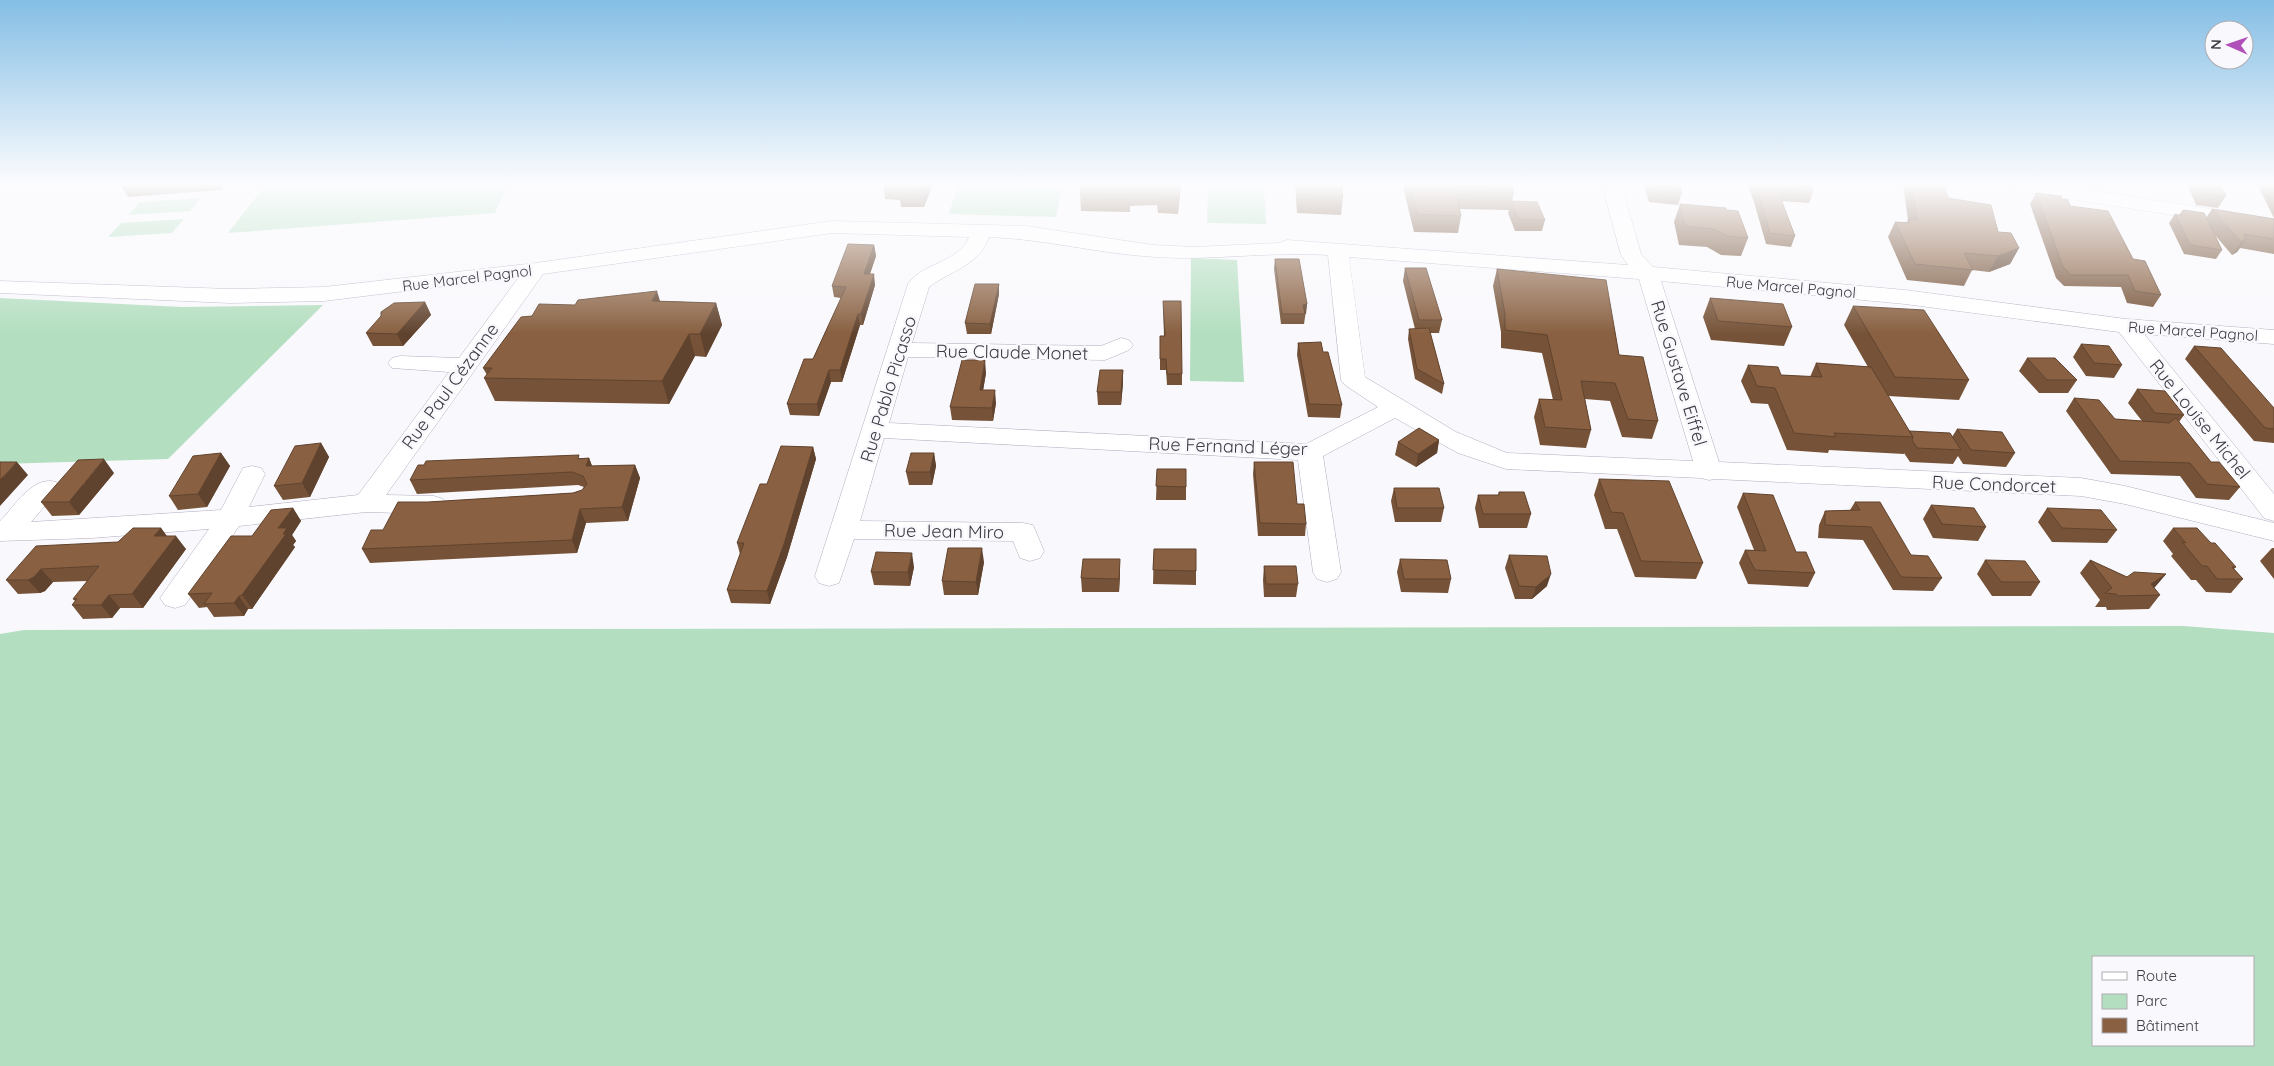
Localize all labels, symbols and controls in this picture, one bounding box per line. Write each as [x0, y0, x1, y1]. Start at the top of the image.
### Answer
north arrow [2204, 20, 2254, 70]
text: N [2207, 39, 2225, 50]
street label: Rue Marcel Pagnol [401, 261, 533, 295]
street label: Rue Marcel Pagnol [1725, 272, 1857, 302]
street label: Rue Gustave Eiffel [1646, 297, 1712, 449]
street label: Rue Pablo Picasso [855, 313, 921, 465]
street label: Rue Marcel Pagnol [2127, 317, 2259, 345]
street label: Rue Paul Cézanne [397, 318, 503, 454]
street label: Rue Claude Monet [936, 339, 1088, 365]
street label: Rue Louise Michel [2145, 354, 2255, 484]
street label: Rue Fernand Léger [1148, 432, 1308, 460]
street label: Rue Condorcet [1932, 470, 2056, 498]
street label: Rue Jean Miro [884, 518, 1004, 544]
legend [2092, 956, 2254, 1046]
text: Route [2136, 966, 2177, 985]
text: Parc [2136, 991, 2167, 1010]
text: Bâtiment [2136, 1016, 2199, 1035]

